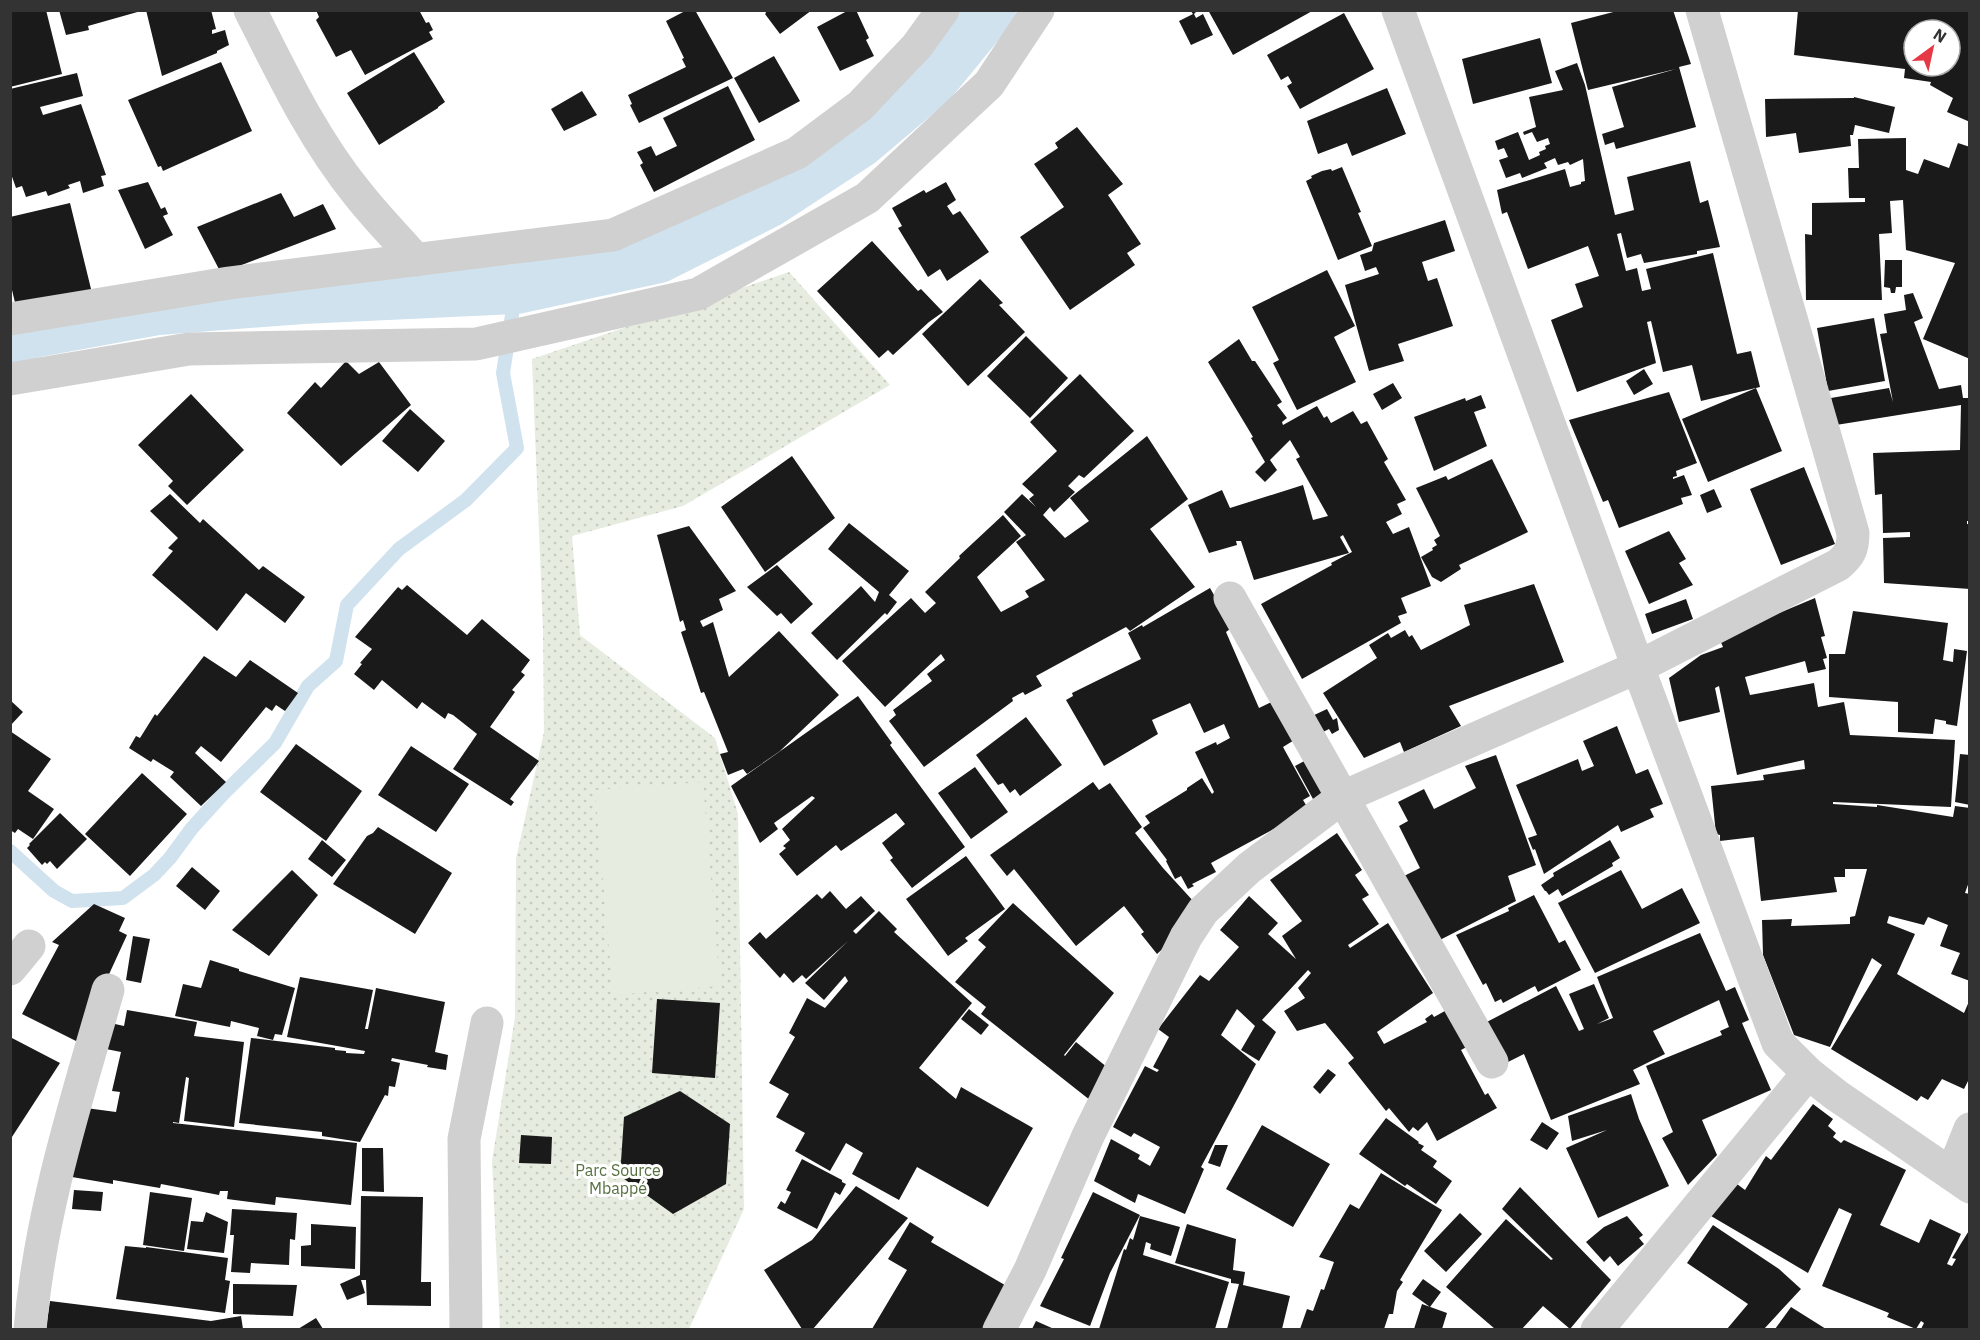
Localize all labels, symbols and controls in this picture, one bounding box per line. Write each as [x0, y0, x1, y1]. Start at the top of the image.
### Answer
north arrow [1902, 18, 1962, 78]
text: N [1930, 24, 1950, 47]
park label: Parc Source Mbappé [575, 1160, 661, 1198]

